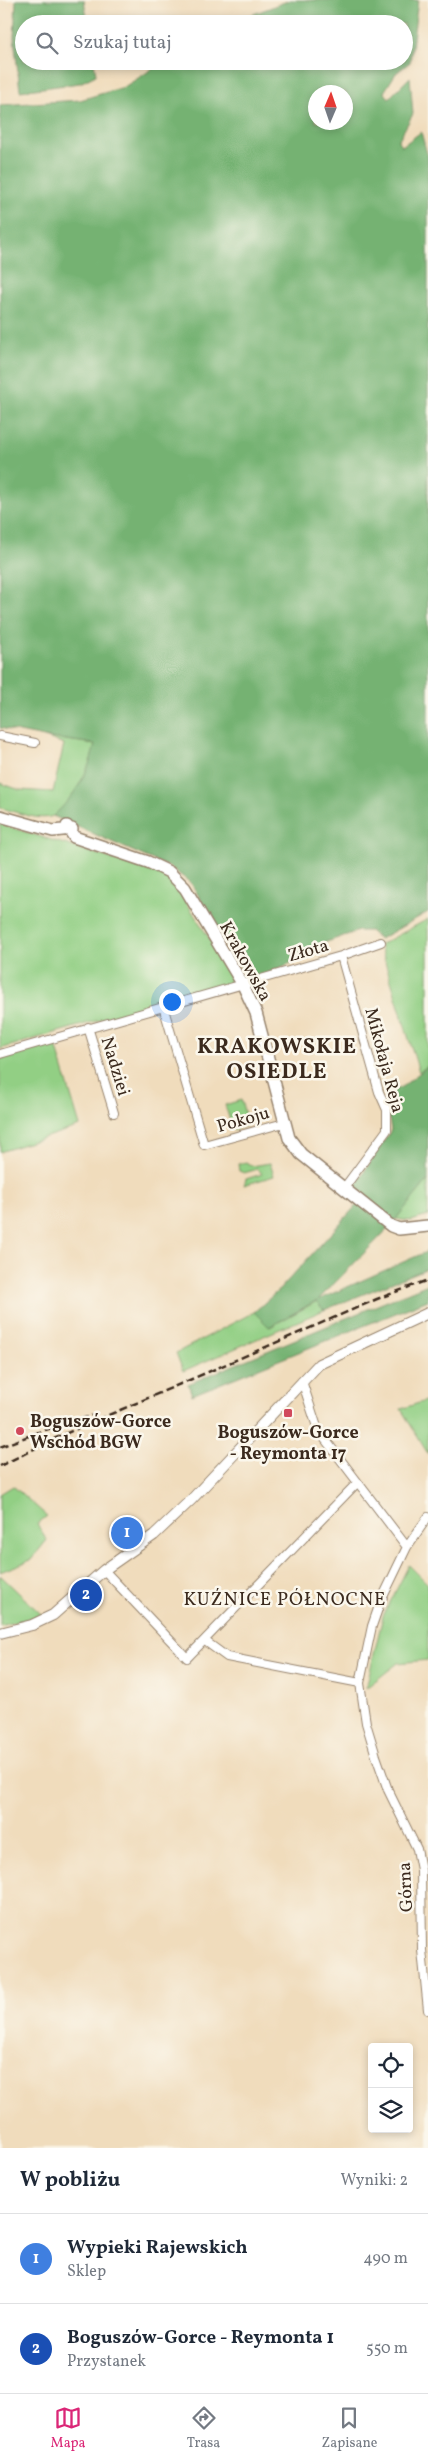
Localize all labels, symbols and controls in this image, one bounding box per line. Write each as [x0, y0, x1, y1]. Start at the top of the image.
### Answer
search box [15, 15, 413, 70]
icon: search [33, 29, 61, 57]
text: Szukaj tutaj [73, 30, 172, 56]
north arrow [308, 85, 353, 130]
street label: Krakowska [212, 917, 277, 1006]
street label: Złota [285, 934, 332, 969]
your location [159, 989, 185, 1015]
street label: Mikołaja Reja [358, 1005, 410, 1116]
district label: KRAKOWSKIE OSIEDLE [197, 1032, 357, 1088]
street label: Nadziei [94, 1034, 135, 1099]
street label: Pokoju [214, 1101, 273, 1140]
marker: Boguszów-Gorce - Reymonta 17 [282, 1407, 294, 1419]
place label: Boguszów-Gorce Wschód BGW [30, 1410, 171, 1456]
place label: Boguszów-Gorce - Reymonta 17 [217, 1421, 359, 1467]
marker: Boguszów-Gorce Wschód BGW [14, 1425, 26, 1437]
pin: 1 [111, 1514, 143, 1552]
pin: 2 [70, 1576, 102, 1614]
district label: KUŹNICE PÓŁNOCNE [183, 1587, 387, 1613]
street label: Górna [393, 1861, 420, 1913]
map controls [368, 2043, 413, 2133]
button: locate [368, 2043, 413, 2088]
button: layers [368, 2088, 413, 2133]
text: W pobliżu [20, 2166, 120, 2195]
text: Wyniki: 2 [340, 2170, 408, 2192]
text: Wypieki Rajewskich [67, 2235, 248, 2261]
text: 1 [33, 2248, 39, 2270]
text: 490 m [363, 2248, 408, 2270]
text: Sklep [67, 2261, 106, 2283]
text: Boguszów-Gorce - Reymonta 1 [67, 2325, 334, 2351]
text: 2 [32, 2338, 40, 2360]
text: 550 m [366, 2338, 408, 2360]
text: Przystanek [67, 2351, 146, 2373]
tab: Mapa [51, 2404, 86, 2453]
tab: Trasa [187, 2404, 220, 2453]
tab: Zapisane [321, 2404, 377, 2453]

